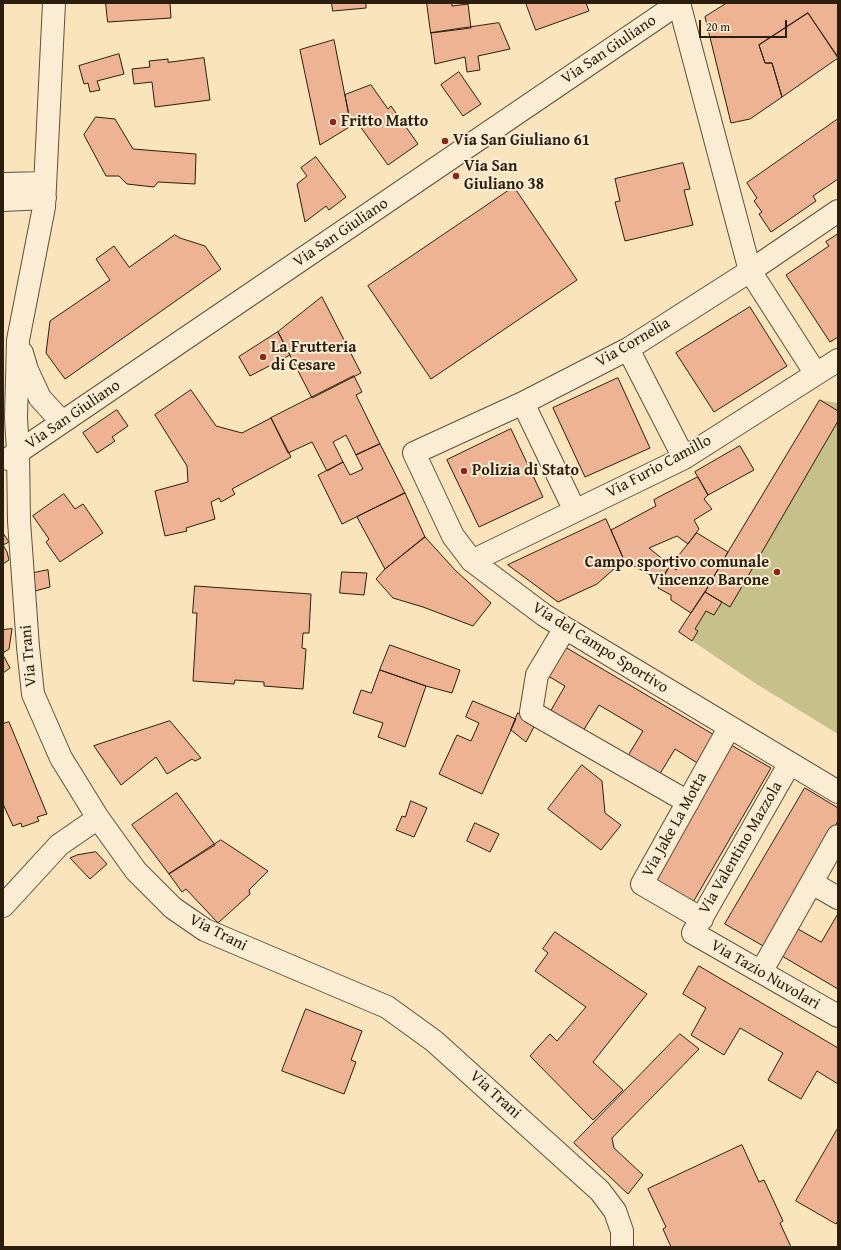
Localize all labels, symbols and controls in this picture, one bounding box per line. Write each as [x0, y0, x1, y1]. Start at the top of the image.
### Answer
street label: Via San Giuliano [558, 11, 660, 89]
scale bar [701, 12, 789, 38]
text: 20 m [706, 18, 730, 35]
place label: Fritto Matto [341, 112, 428, 132]
marker: Fritto Matto [328, 117, 338, 127]
place label: Via San Giuliano 61 [453, 131, 590, 151]
marker: Via San Giuliano 61 [440, 136, 450, 146]
place label: Via San Giuliano 38 [464, 157, 544, 195]
marker: Via San Giuliano 38 [451, 171, 461, 181]
street label: Via San Giuliano [290, 194, 392, 272]
street label: Via Cornelia [592, 314, 674, 372]
place label: La Frutteria di Cesare [271, 338, 356, 376]
marker: La Frutteria di Cesare [258, 352, 268, 362]
street label: Via San Giuliano [22, 376, 124, 454]
street label: Via Furio Camillo [603, 431, 715, 503]
place label: Polizia di Stato [472, 461, 579, 481]
marker: Polizia di Stato [459, 466, 469, 476]
place label: Campo sportivo comunale Vincenzo Barone [585, 553, 769, 591]
marker: Campo sportivo comunale Vincenzo Barone [772, 567, 782, 577]
street label: Via del Campo Sportivo [528, 598, 672, 698]
street label: Via Trani [17, 624, 41, 688]
street label: Via Jake La Motta [638, 769, 712, 881]
street label: Via Valentino Mazzola [695, 778, 787, 918]
street label: Via Trani [186, 910, 250, 956]
street label: Via Tazio Nuvolari [707, 936, 823, 1014]
street label: Via Trani [465, 1067, 525, 1123]

